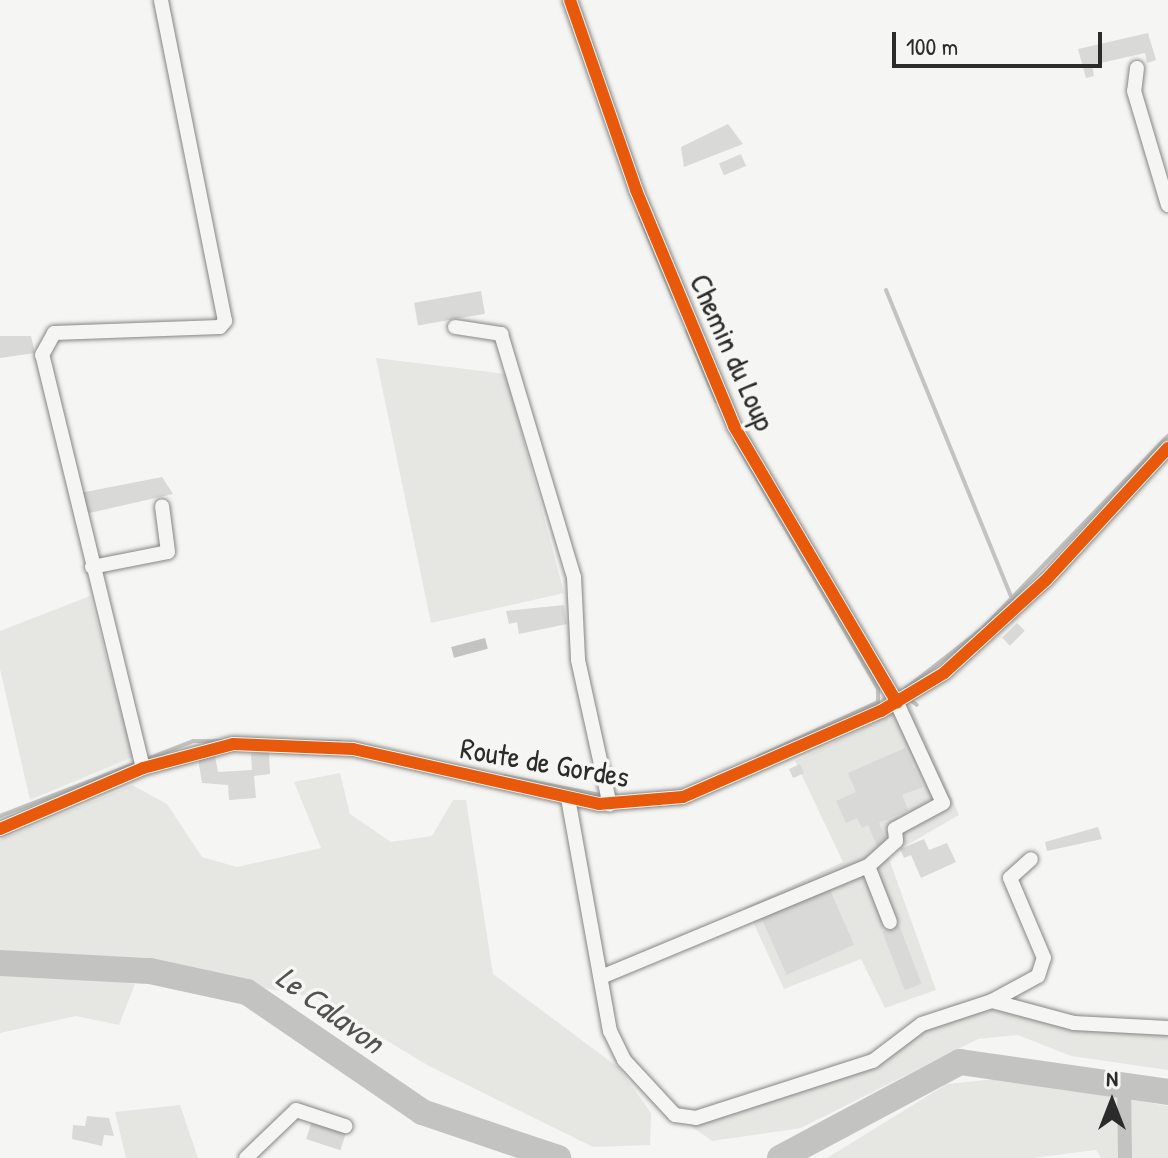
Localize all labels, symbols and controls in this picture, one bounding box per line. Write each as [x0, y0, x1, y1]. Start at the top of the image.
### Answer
scale bar [896, 16, 1106, 66]
text: 100 m [906, 30, 958, 62]
street label: Chemin du Loup [683, 268, 783, 436]
street label: Route de Gordes [458, 729, 632, 795]
water label: Le Calavon [269, 958, 391, 1062]
north arrow [1072, 1062, 1152, 1142]
text: N [1106, 1063, 1118, 1093]

